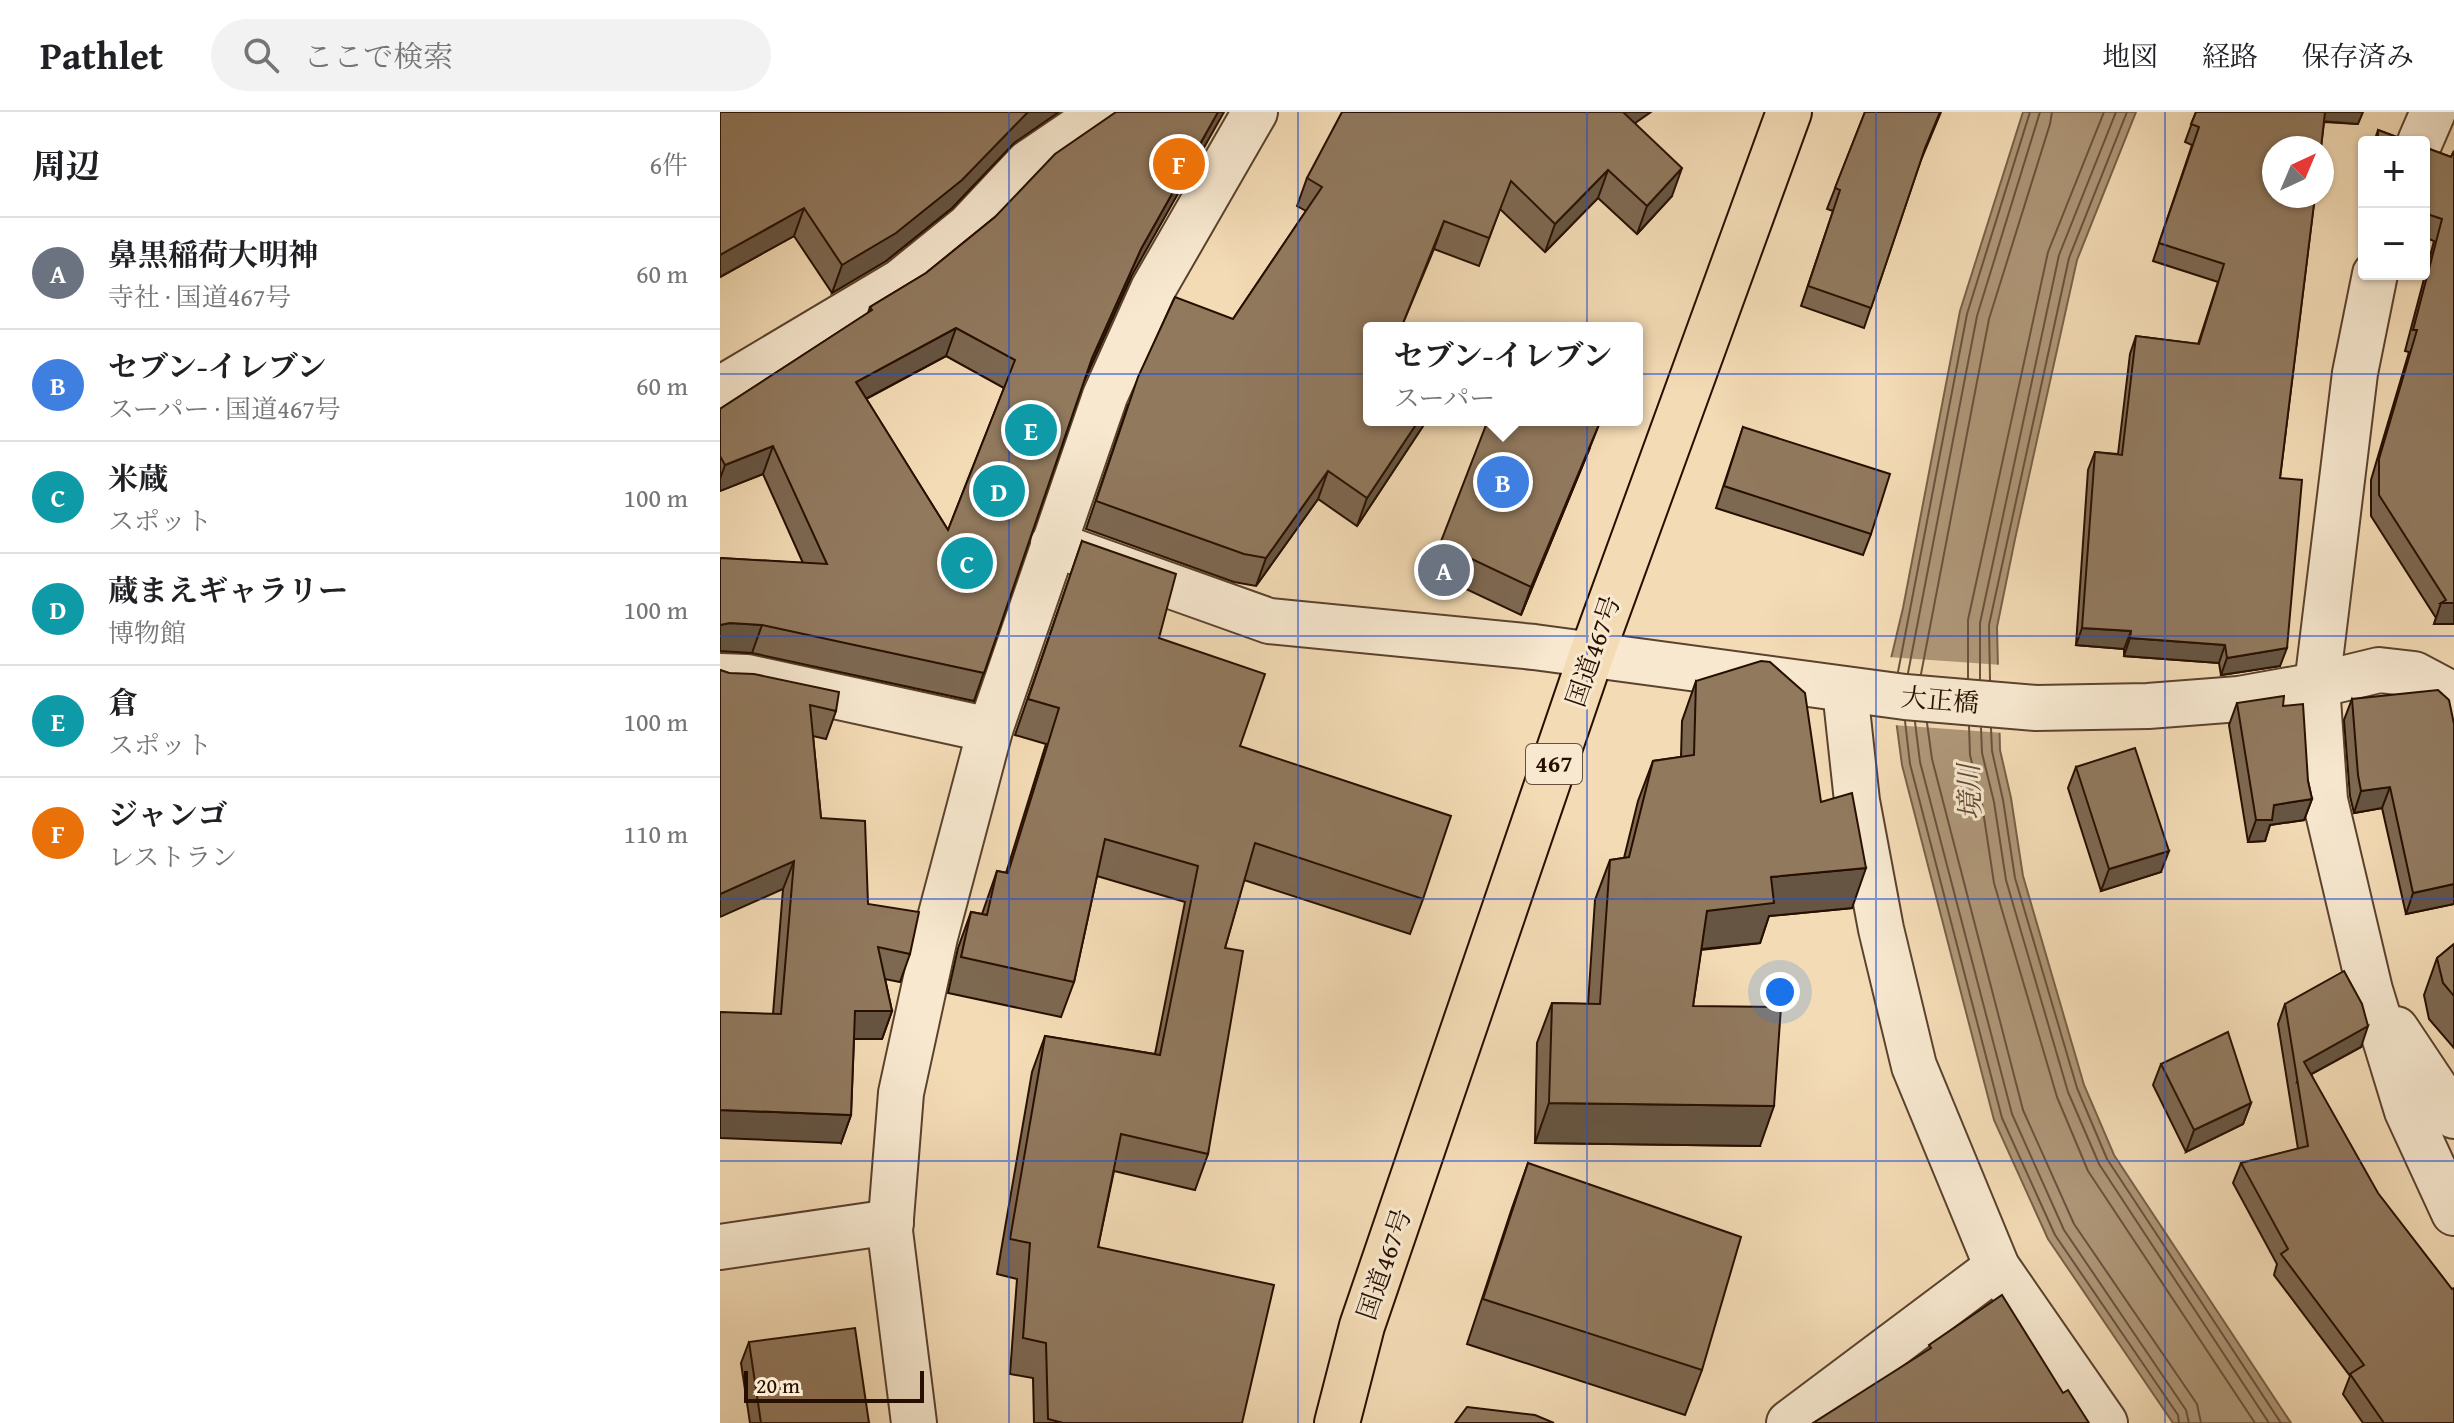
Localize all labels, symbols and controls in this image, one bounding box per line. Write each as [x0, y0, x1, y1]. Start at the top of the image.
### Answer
search box [211, 19, 771, 91]
text: Pathlet [40, 27, 163, 83]
icon: search [239, 33, 283, 77]
text: ここで検索 [303, 34, 453, 78]
text: 地図 [2102, 35, 2158, 76]
text: 経路 [2202, 35, 2258, 76]
text: 保存済み [2302, 35, 2414, 76]
pin: F [1153, 134, 1205, 194]
north arrow [2262, 136, 2334, 208]
map controls [2358, 136, 2430, 280]
button: + [2358, 136, 2430, 208]
text: 周辺 [32, 141, 100, 190]
text: 6件 [649, 145, 688, 184]
button: − [2358, 208, 2430, 280]
text: 鼻黒稲荷大明神 [108, 232, 318, 276]
text: A [50, 254, 66, 293]
text: 60 m [636, 254, 688, 293]
text: 寺社 · 国道467号 [108, 277, 291, 316]
popup [1363, 322, 1643, 426]
text: セブン-イレブン [1394, 333, 1612, 377]
text: セブン-イレブン [108, 344, 326, 388]
text: B [50, 366, 66, 405]
text: 60 m [636, 366, 688, 405]
text: スーパー [1394, 378, 1495, 417]
text: スーパー · 国道467号 [108, 389, 341, 428]
pin: E [1005, 400, 1057, 460]
pin: B [1477, 452, 1529, 512]
text: 米蔵 [108, 456, 168, 500]
pin: D [973, 461, 1025, 521]
text: C [51, 478, 65, 517]
text: 100 m [623, 478, 688, 517]
text: スポット [108, 501, 212, 540]
pin: C [941, 533, 993, 593]
pin: A [1418, 540, 1470, 600]
text: 蔵まえギャラリー [108, 568, 348, 612]
text: D [50, 590, 66, 629]
text: 100 m [623, 590, 688, 629]
street label: 国道467号 [1555, 590, 1630, 712]
text: 博物館 [108, 613, 186, 652]
street label: 大正橋 [1899, 677, 1981, 722]
text: 倉 [108, 680, 138, 724]
text: E [51, 702, 65, 741]
text: 100 m [623, 702, 688, 741]
text: スポット [108, 725, 212, 764]
road number: 467 [1526, 744, 1582, 784]
water label: 境川 [1947, 760, 1990, 821]
text: ジャンゴ [108, 792, 227, 836]
text: F [51, 814, 65, 853]
text: 110 m [623, 814, 688, 853]
text: レストラン [108, 837, 237, 876]
your location [1760, 972, 1800, 1012]
street label: 国道467号 [1346, 1203, 1421, 1325]
scale bar [744, 1367, 924, 1403]
text: 20 m [756, 1369, 800, 1401]

